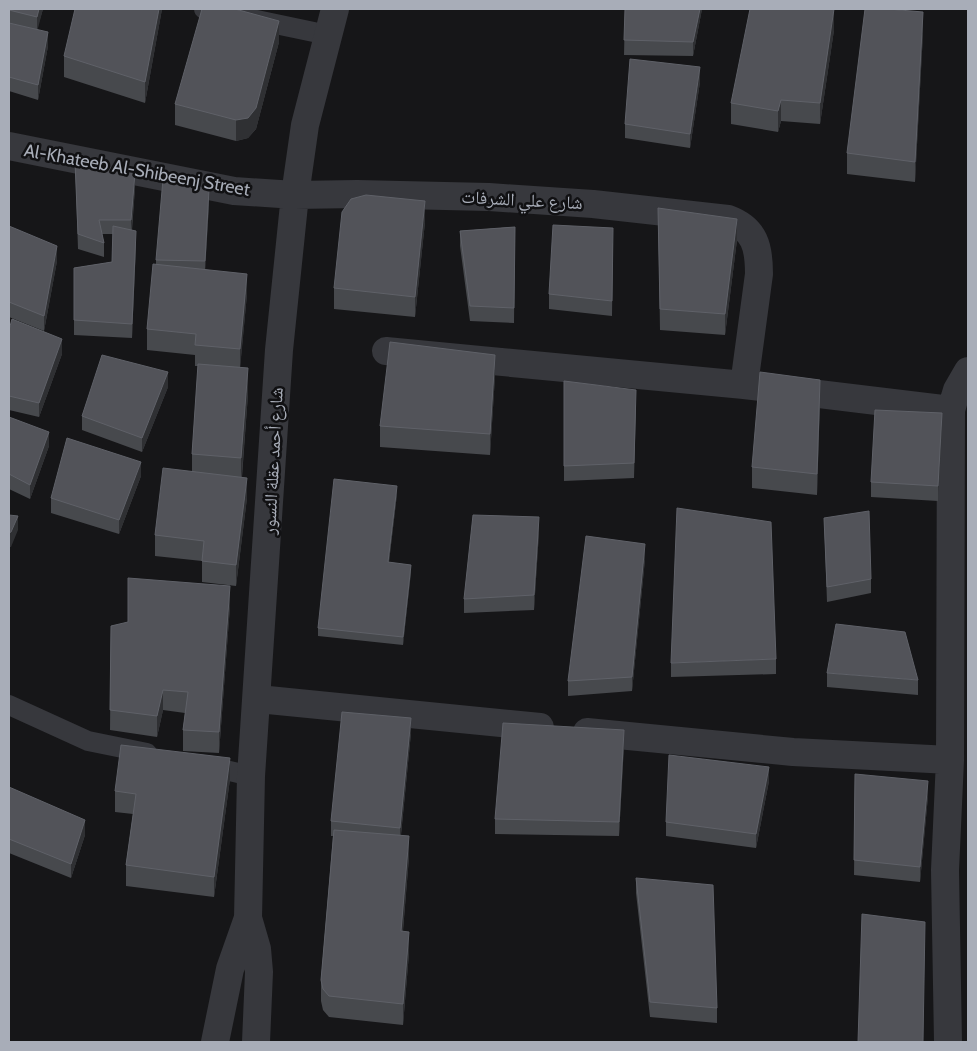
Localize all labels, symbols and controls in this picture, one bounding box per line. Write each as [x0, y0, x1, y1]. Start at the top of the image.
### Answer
street label: Al-Khateeb Al-Shibeenj Street [22, 139, 252, 201]
street label: شارع علي الشرفات [461, 186, 583, 218]
street label: شارع أحمد عقلة النسور [258, 387, 288, 536]

